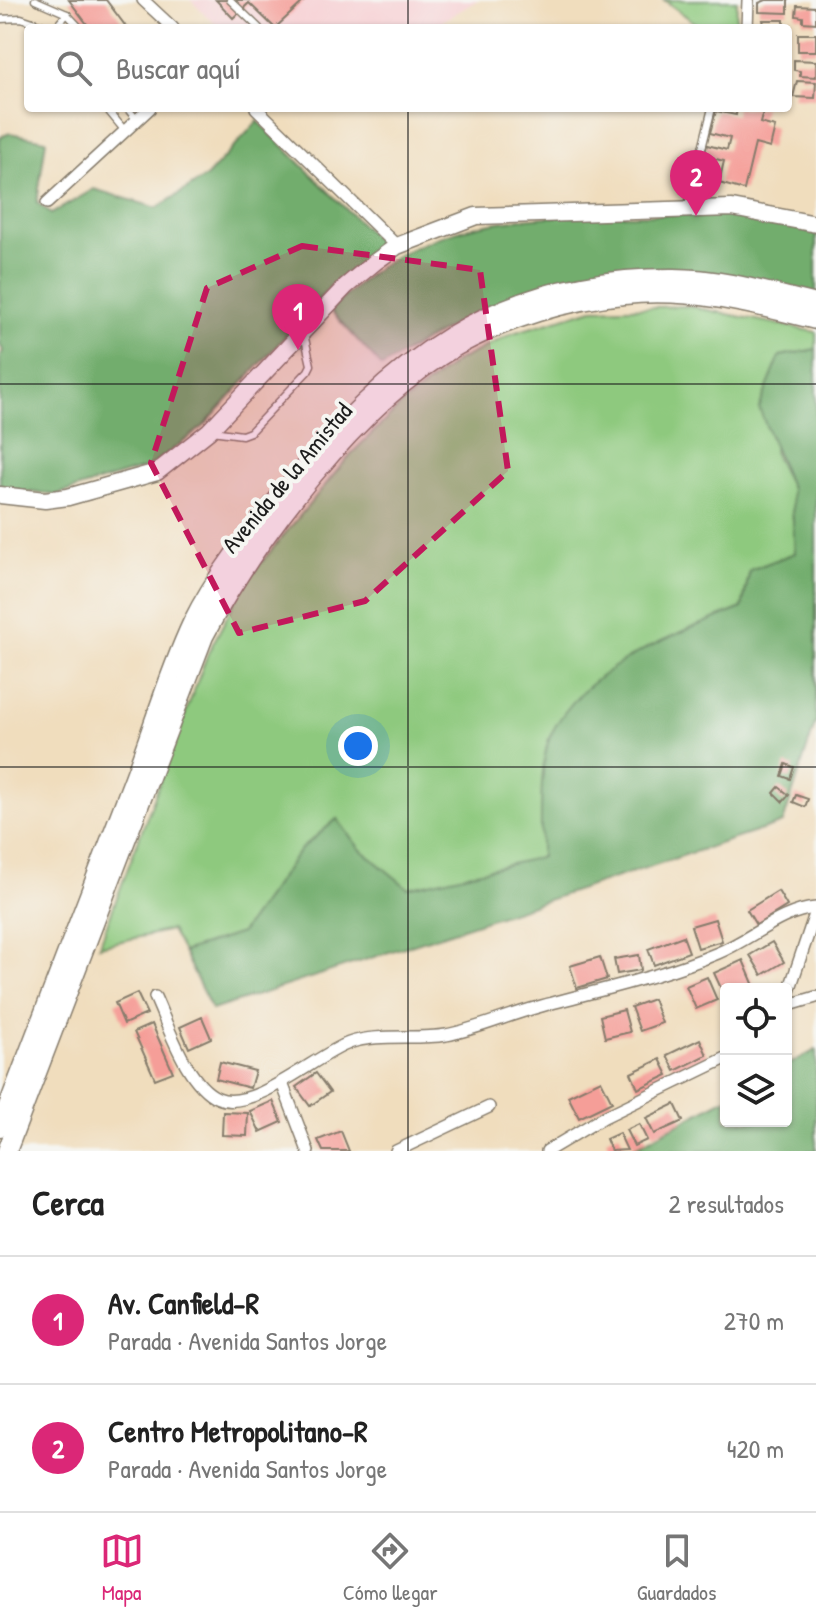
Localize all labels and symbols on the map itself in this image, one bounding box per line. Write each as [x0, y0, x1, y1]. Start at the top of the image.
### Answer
pin: 2 [670, 150, 722, 216]
pin: 1 [272, 284, 324, 350]
street label: Avenida de la Amistad [214, 396, 359, 559]
your location [338, 726, 378, 766]

